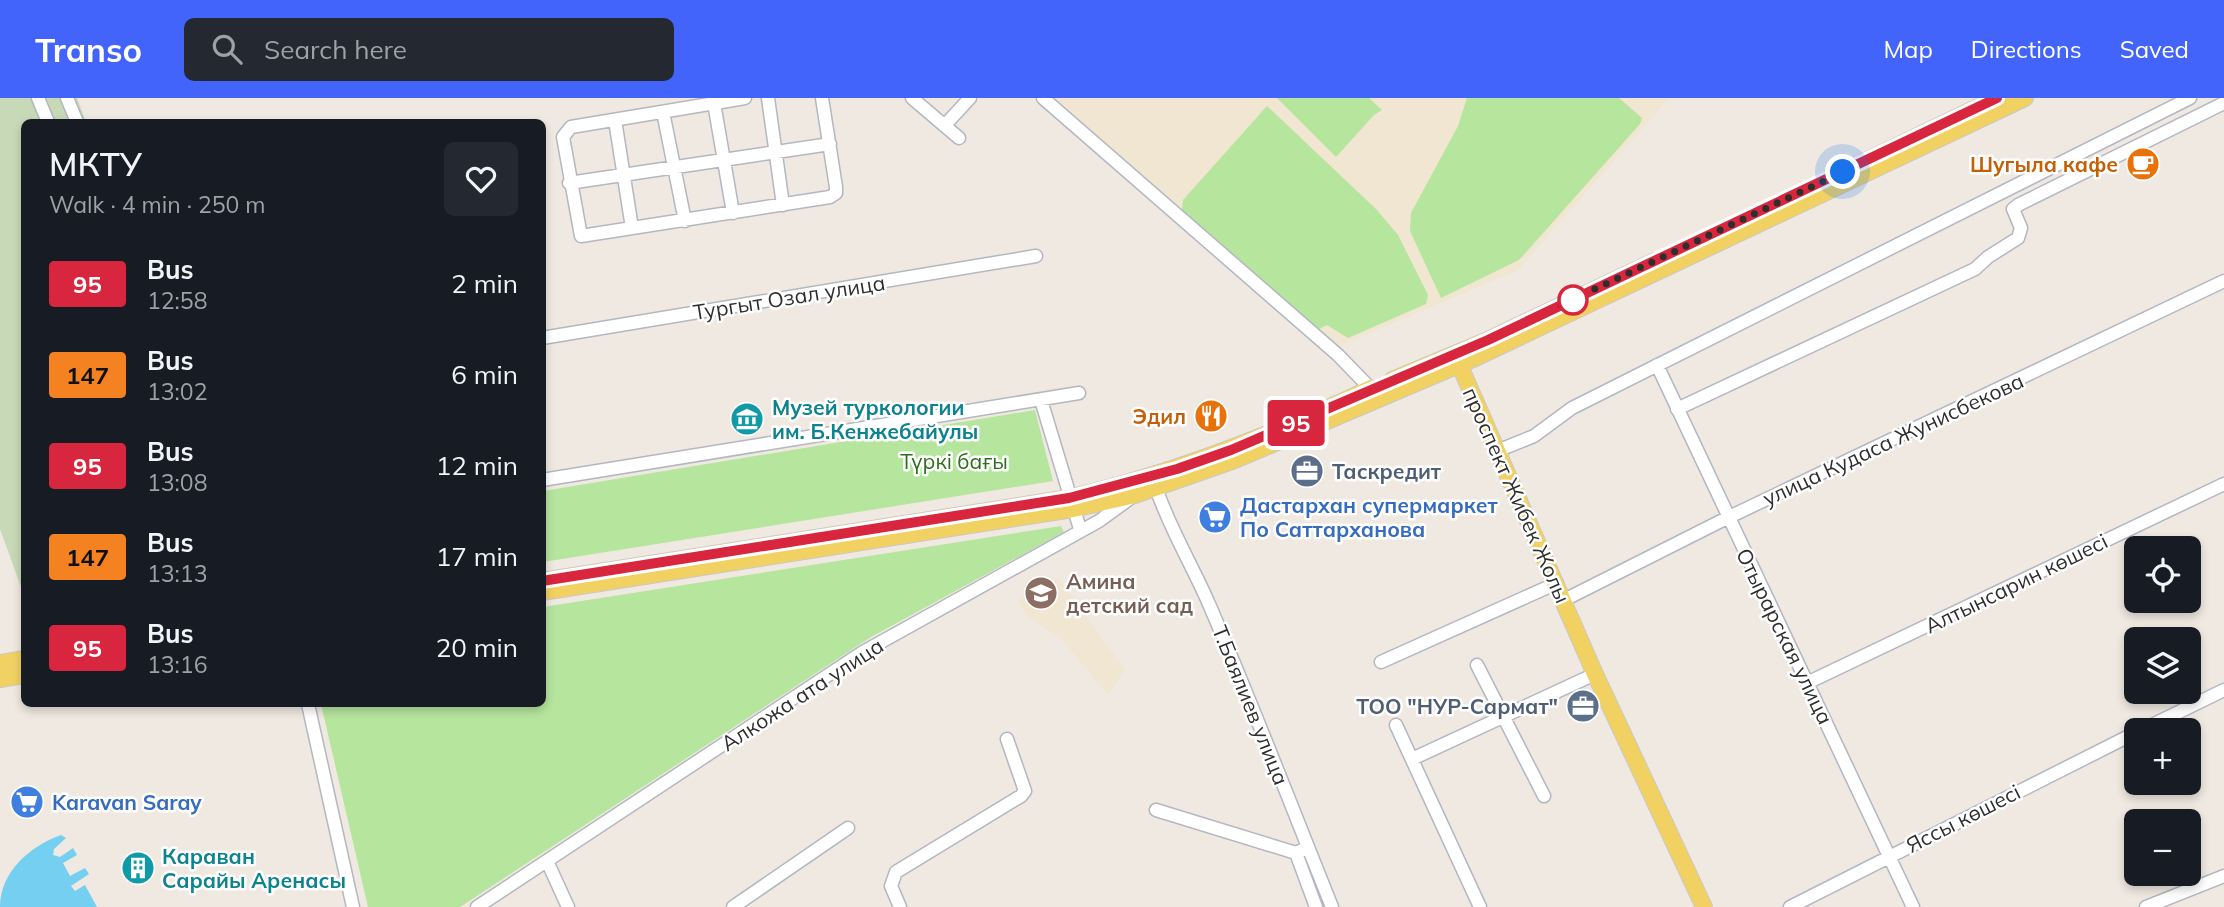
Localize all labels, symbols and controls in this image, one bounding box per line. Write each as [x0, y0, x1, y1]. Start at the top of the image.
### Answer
search box [184, 18, 674, 81]
text: Transo [35, 29, 142, 70]
icon: search [208, 30, 246, 68]
text: Search here [264, 33, 407, 66]
text: Map [1883, 34, 1933, 64]
text: Directions [1971, 34, 2082, 64]
text: Saved [2120, 34, 2189, 64]
button: heart [444, 142, 518, 216]
text: МКТУ [49, 143, 142, 184]
cafe icon: Шугыла кафе [2124, 145, 2162, 183]
place label: Шугыла кафе [1970, 151, 2118, 177]
your location [1825, 154, 1860, 189]
text: Walk · 4 min · 250 m [49, 190, 266, 219]
text: Bus [147, 253, 193, 286]
text: 2 min [451, 267, 518, 300]
text: 95 [73, 269, 102, 299]
street label: Тургыт Озал улица [691, 269, 887, 325]
unlabelled marker [1558, 285, 1588, 315]
text: 12:58 [147, 286, 207, 315]
text: Bus [147, 344, 193, 377]
text: 6 min [451, 358, 518, 391]
text: 147 [66, 360, 109, 390]
street label: улица Кудаса Жунисбекова [1758, 367, 2028, 511]
text: 13:02 [147, 377, 207, 406]
street label: проспект Жибек Жолы [1458, 383, 1576, 607]
place label: Музей туркологии им. Б.Кенжебайулы [772, 394, 978, 444]
restaurant icon: Эдил [1192, 397, 1230, 435]
museum icon: Музей туркологии им. Б.Кенжебайулы [728, 400, 766, 438]
line badge: 95 [1264, 400, 1328, 446]
place label: Эдил [1133, 403, 1186, 429]
text: 95 [1282, 408, 1310, 438]
text: Bus [147, 435, 193, 468]
park label: Түркі бағы [900, 448, 1008, 474]
text: 12 min [436, 449, 518, 482]
text: 95 [73, 451, 102, 481]
office icon: Таскредит [1288, 452, 1326, 490]
place label: Таскредит [1332, 458, 1442, 484]
text: 13:08 [147, 468, 207, 497]
place label: Дастархан супермаркет По Саттарханова [1240, 492, 1498, 542]
supermarket icon: Дастархан супермаркет По Саттарханова [1196, 498, 1234, 536]
text: Bus [147, 526, 193, 559]
street label: Алтынсарин көшесі [1920, 527, 2112, 639]
map controls [2124, 536, 2201, 886]
button: locate [2124, 536, 2201, 613]
text: 17 min [436, 540, 518, 573]
text: 147 [66, 542, 109, 572]
street label: Отырарская улица [1731, 544, 1839, 728]
text: 13:13 [147, 559, 207, 588]
place label: Амина детский сад [1066, 568, 1193, 618]
school or university icon: Амина детский сад [1022, 574, 1060, 612]
text: Bus [147, 617, 193, 650]
street label: Т.Баялиев улица [1207, 621, 1295, 789]
button: layers [2124, 627, 2201, 704]
text: 20 min [436, 631, 518, 664]
street label: Алкожа ата улица [716, 632, 888, 756]
text: 95 [73, 633, 102, 663]
text: 13:16 [147, 650, 207, 679]
office icon: ТОО "НУР-Сармат" [1564, 687, 1602, 725]
place label: ТОО "НУР-Сармат" [1356, 693, 1558, 719]
button: + [2124, 718, 2201, 795]
street label: Яссы көшесі [1901, 778, 2025, 858]
supermarket icon: Karavan Saray [8, 783, 46, 821]
place label: Karavan Saray [52, 789, 202, 815]
button: − [2124, 809, 2201, 886]
place label: Караван Сарайы Аренасы [162, 843, 346, 893]
building icon: Караван Сарайы Аренасы [119, 849, 157, 887]

